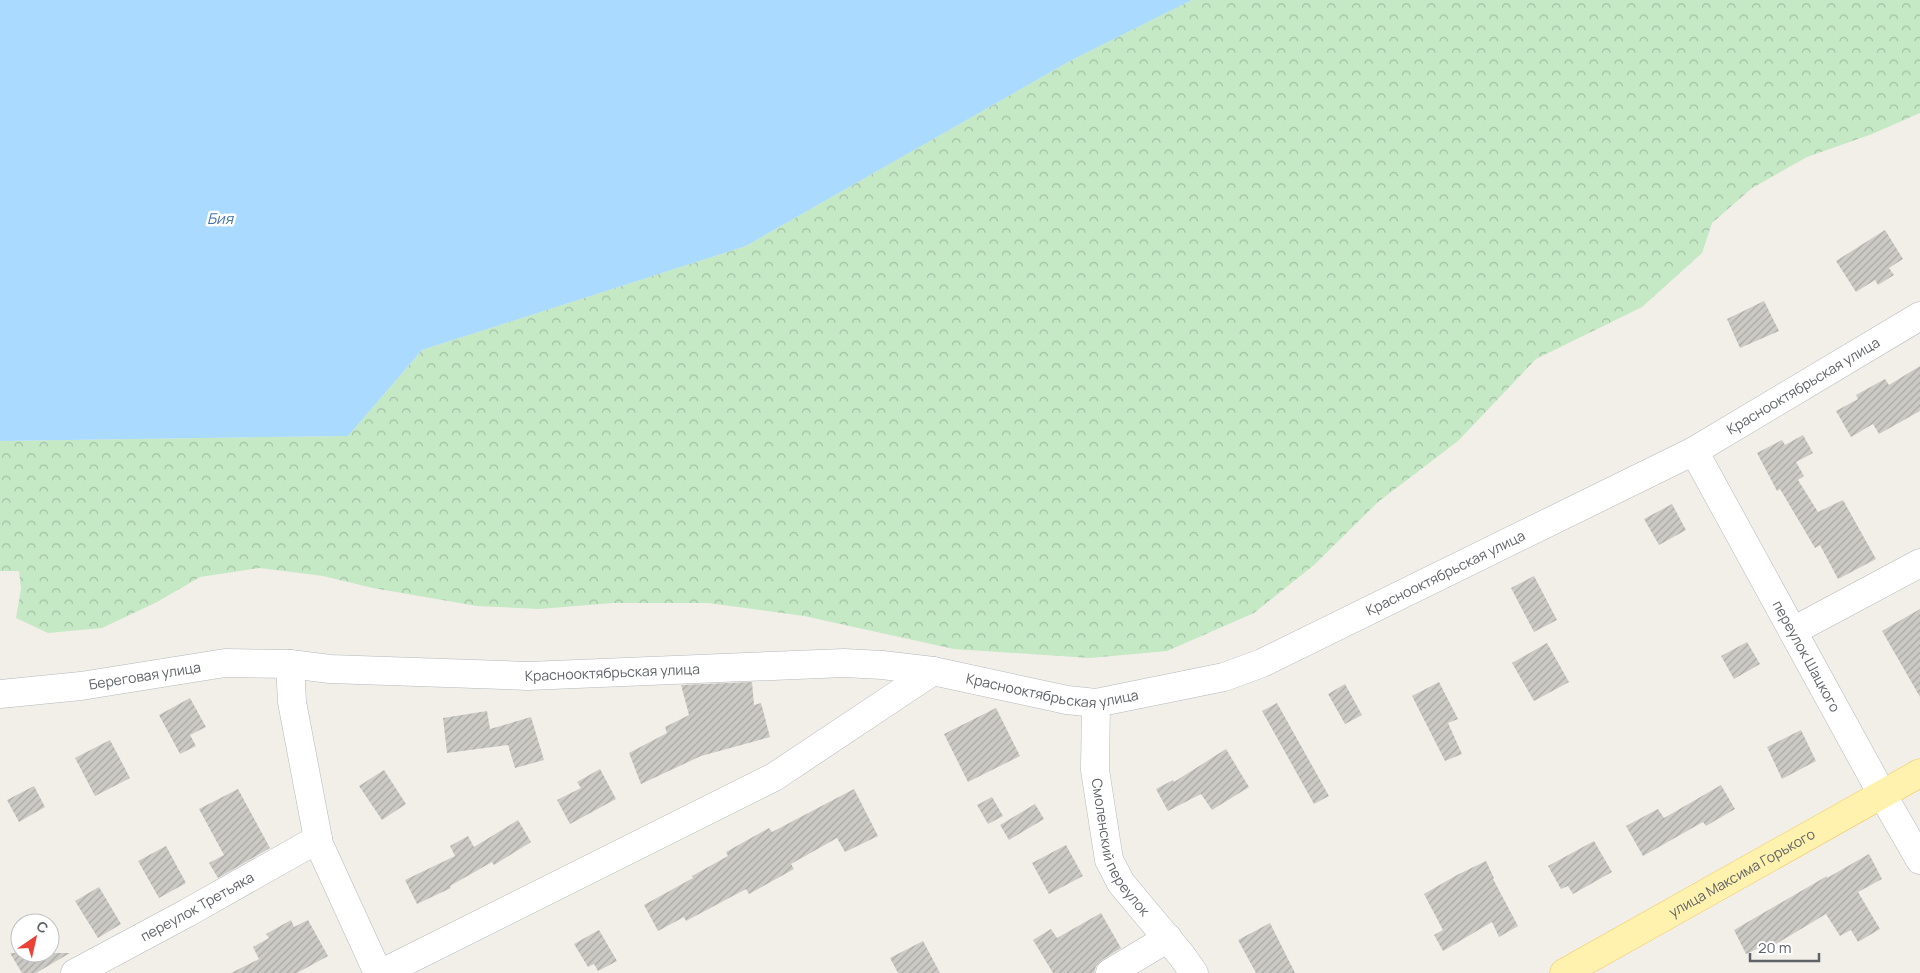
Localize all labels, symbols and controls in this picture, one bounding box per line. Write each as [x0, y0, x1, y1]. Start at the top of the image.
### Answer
water label: Бия [207, 208, 235, 229]
street label: Краснооктябрьская улица [1723, 332, 1883, 438]
street label: Краснооктябрьская улица [1362, 525, 1528, 620]
street label: переулок Шацкого [1769, 597, 1845, 715]
street label: Береговая улица [87, 657, 202, 694]
street label: Краснооктябрьская улица [524, 659, 700, 685]
street label: Краснооктябрьская улица [964, 668, 1140, 712]
street label: Смоленский переулок [1087, 777, 1155, 921]
street label: улица Максима Горького [1665, 824, 1818, 921]
street label: переулок Третьяка [137, 867, 257, 945]
north arrow [10, 913, 60, 963]
text: С [33, 916, 52, 938]
scale bar [1750, 930, 1819, 962]
text: 20 m [1758, 937, 1791, 958]

